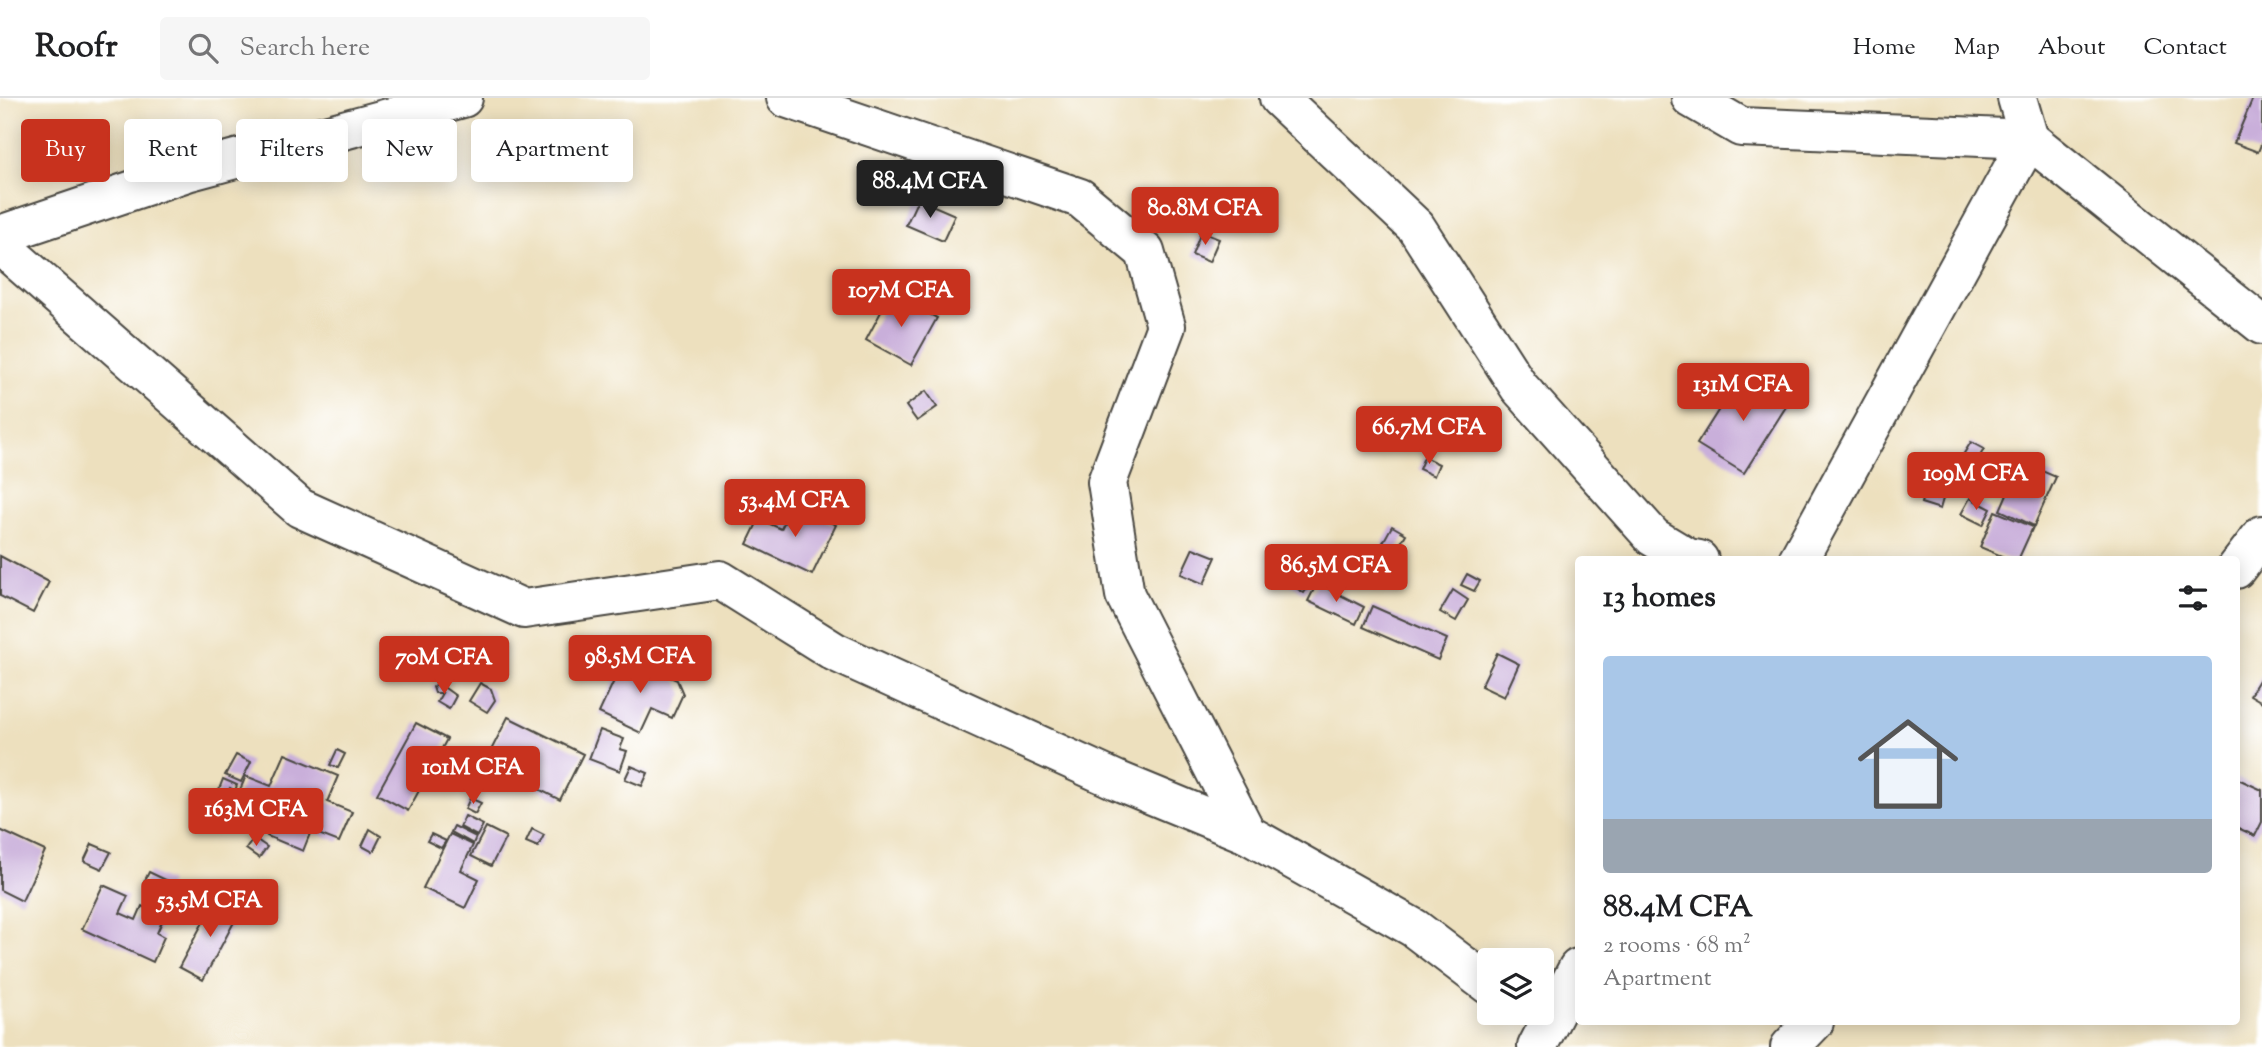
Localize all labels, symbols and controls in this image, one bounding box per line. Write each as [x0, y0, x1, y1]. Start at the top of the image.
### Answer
search box [160, 17, 650, 80]
text: Roofr [35, 24, 118, 72]
icon: search [184, 29, 222, 67]
text: Search here [240, 30, 370, 67]
text: Home [1853, 31, 1916, 65]
text: Map [1954, 31, 2000, 65]
text: About [2038, 31, 2105, 65]
text: Contact [2143, 31, 2227, 65]
chip: Buy [21, 119, 110, 182]
chip: Rent [124, 119, 222, 182]
chip: Filters [236, 119, 348, 182]
chip: New [362, 119, 457, 182]
chip: Apartment [471, 119, 633, 182]
pin: 88.4M CFA [850, 160, 1010, 220]
text: 88.4M CFA [873, 166, 987, 199]
pin: 80.8M CFA [1125, 188, 1285, 247]
text: 80.8M CFA [1148, 193, 1262, 226]
pin: 107M CFA [829, 270, 973, 329]
text: 107M CFA [848, 275, 954, 308]
pin: 131M CFA [1671, 364, 1815, 423]
text: 131M CFA [1693, 369, 1793, 402]
pin: 66.7M CFA [1349, 406, 1509, 466]
text: 66.7M CFA [1372, 412, 1486, 445]
pin: 109M CFA [1904, 452, 2048, 512]
text: 109M CFA [1923, 458, 2029, 491]
pin: 53.4M CFA [715, 480, 875, 539]
text: 53.4M CFA [740, 485, 850, 518]
pin: 86.5M CFA [1256, 545, 1416, 604]
text: 86.5M CFA [1281, 550, 1391, 583]
text: 13 homes [1603, 577, 1716, 620]
icon: filters [2174, 579, 2212, 617]
pin: 70M CFA [379, 636, 509, 696]
pin: 98.5M CFA [560, 636, 720, 695]
text: 98.5M CFA [585, 641, 695, 674]
text: 70M CFA [395, 642, 493, 675]
icon: home [1845, 701, 1971, 827]
pin: 101M CFA [401, 746, 545, 806]
text: 101M CFA [422, 752, 524, 785]
pin: 163M CFA [184, 788, 328, 848]
text: 163M CFA [204, 794, 308, 827]
pin: 53.5M CFA [130, 880, 290, 939]
text: 53.5M CFA [157, 885, 263, 918]
text: 88.4M CFA [1603, 887, 1753, 930]
text: 2 rooms · 68 m² [1603, 930, 1751, 963]
map controls [1477, 948, 1554, 1025]
button: layers [1477, 948, 1554, 1025]
text: Apartment [1603, 963, 1712, 996]

